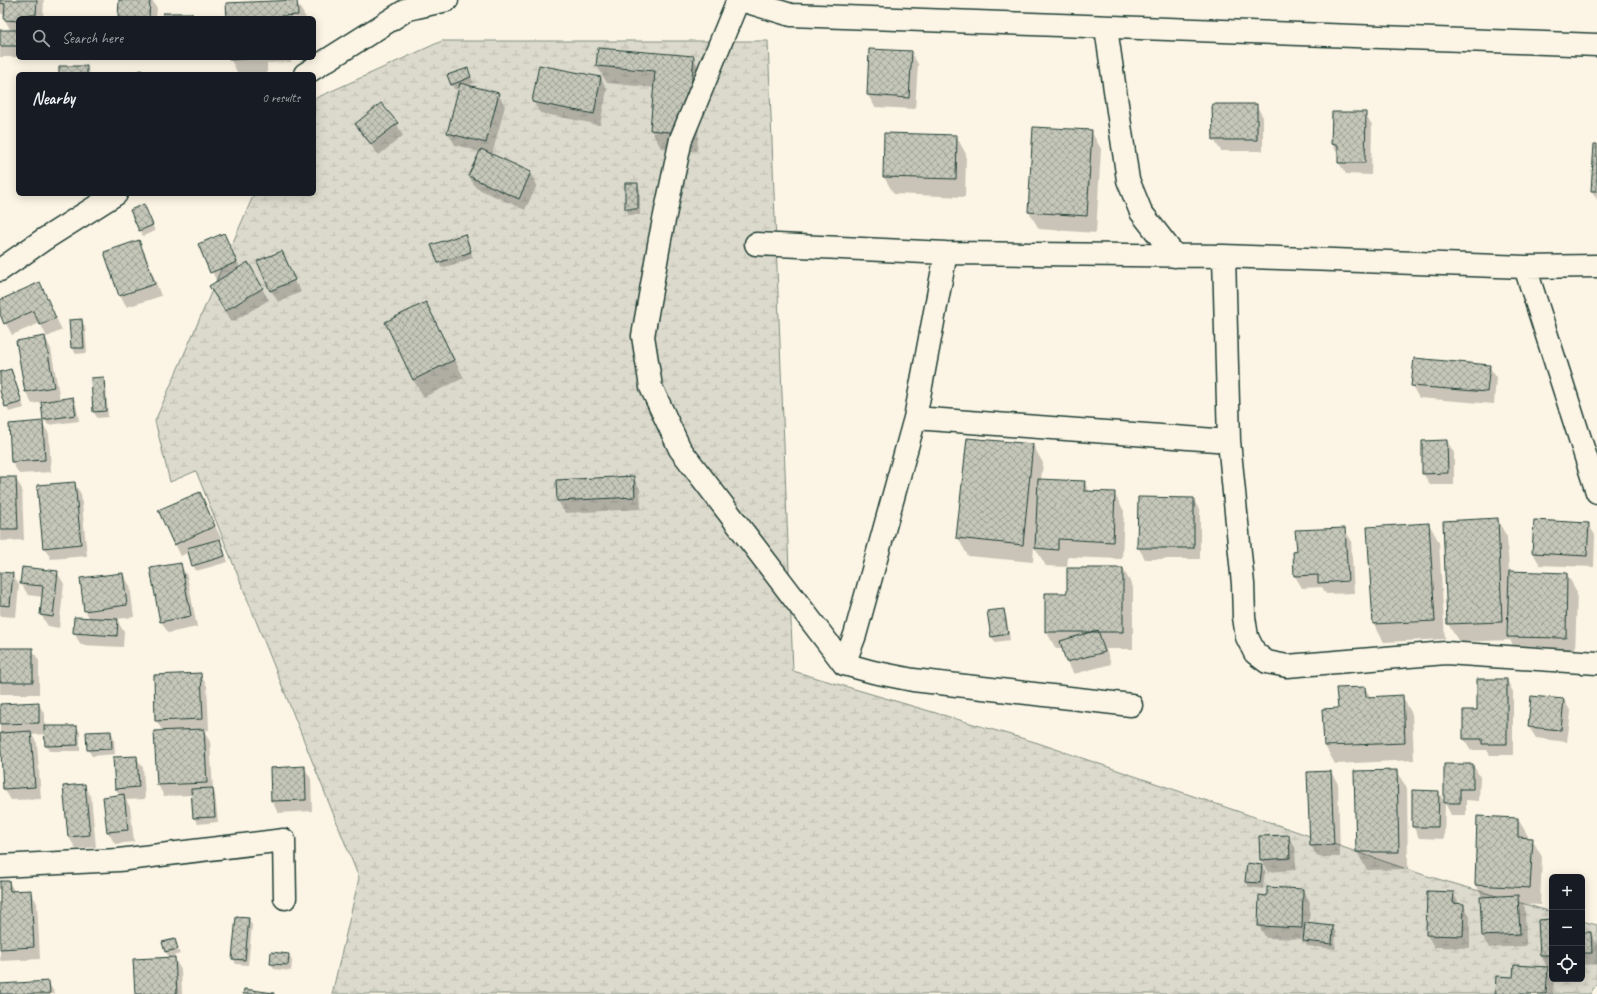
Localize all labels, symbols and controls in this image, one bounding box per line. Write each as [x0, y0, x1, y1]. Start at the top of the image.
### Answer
search box [16, 16, 316, 60]
icon: search [30, 27, 52, 49]
text: Search here [62, 29, 123, 48]
text: Nearby [32, 88, 75, 109]
text: 0 results [262, 90, 300, 106]
map controls [1549, 874, 1585, 982]
button: + [1549, 874, 1585, 910]
button: − [1549, 910, 1585, 946]
button: locate [1549, 946, 1585, 982]

